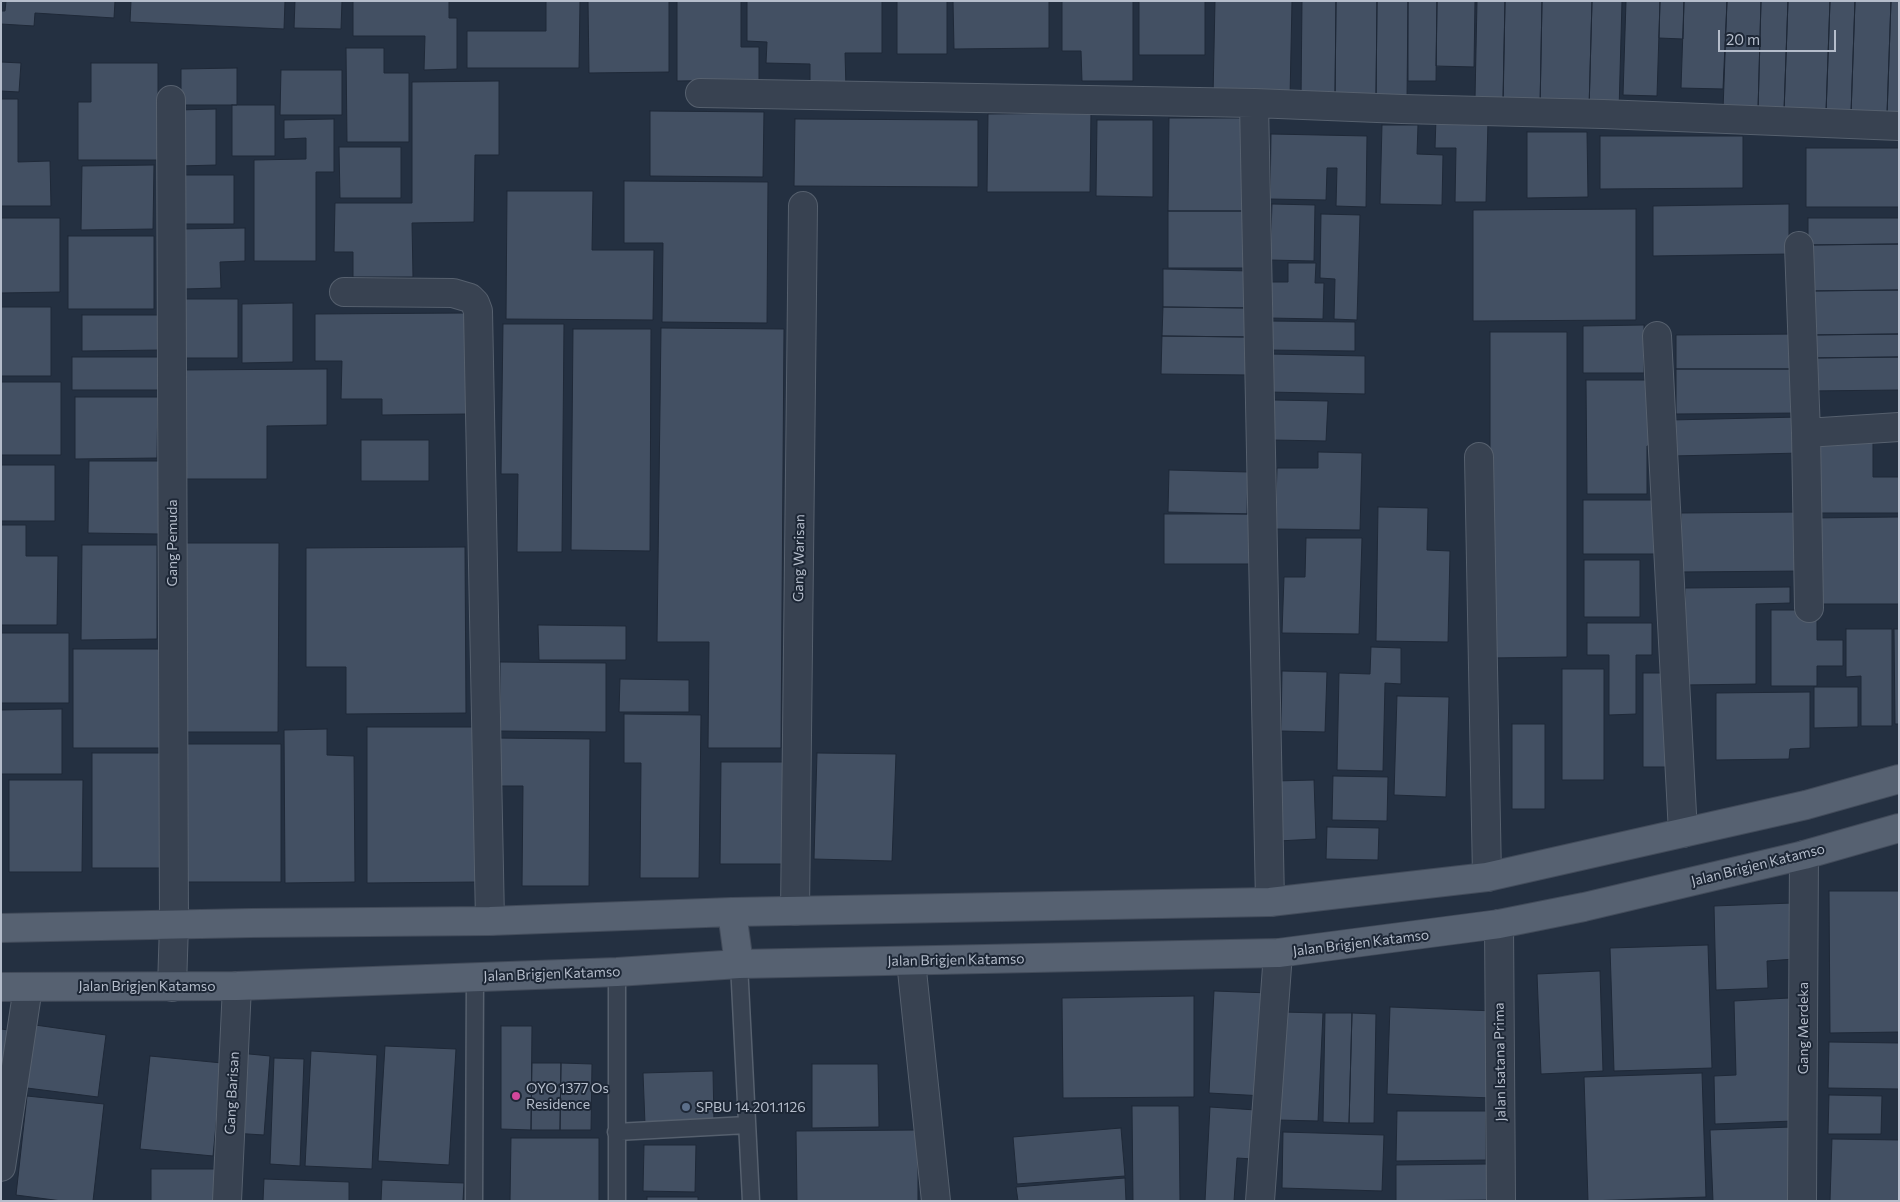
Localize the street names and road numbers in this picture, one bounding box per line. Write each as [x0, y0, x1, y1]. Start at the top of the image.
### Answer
street label: Gang Pemuda [164, 499, 180, 587]
street label: Gang Warisan [790, 514, 808, 602]
street label: Jalan Brigjen Katamso [1689, 840, 1827, 890]
street label: Jalan Brigjen Katamso [1292, 926, 1430, 960]
street label: Jalan Brigjen Katamso [887, 950, 1025, 970]
street label: Jalan Brigjen Katamso [483, 963, 621, 985]
street label: Jalan Brigjen Katamso [78, 978, 216, 994]
street label: Gang Merdeka [1795, 982, 1811, 1074]
street label: Jalan Isatana Prima [1491, 1002, 1509, 1122]
street label: Gang Barisan [221, 1051, 243, 1135]

